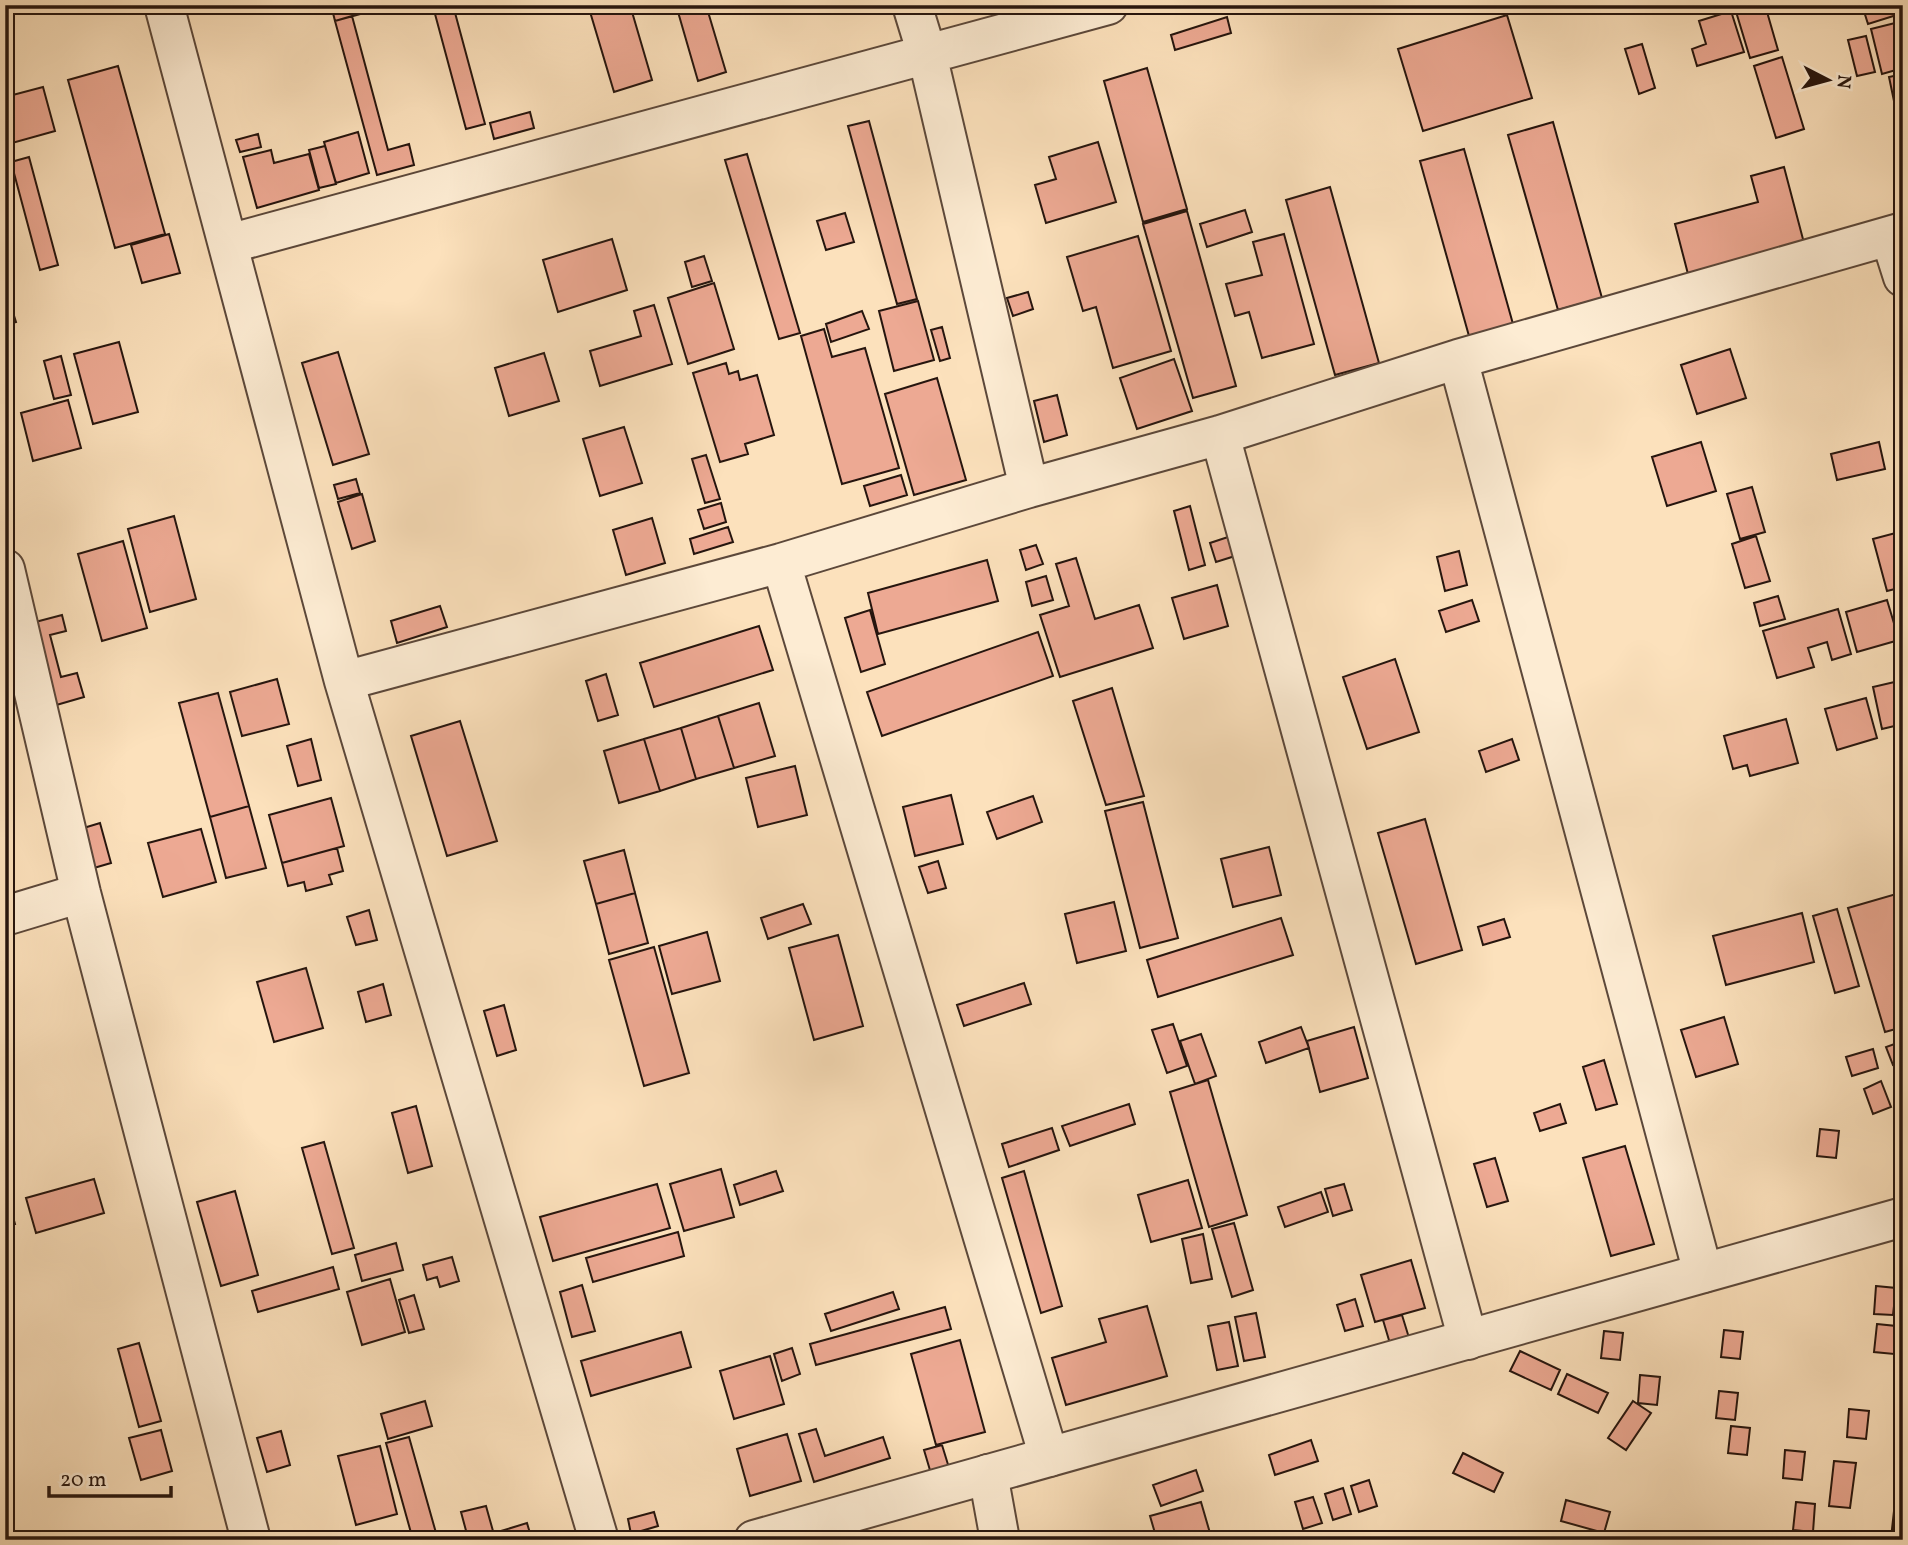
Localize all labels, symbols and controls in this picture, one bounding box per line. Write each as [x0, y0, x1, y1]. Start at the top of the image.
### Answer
north arrow [1792, 46, 1862, 116]
text: N [1829, 73, 1857, 90]
scale bar [49, 1454, 172, 1498]
text: 20 m [60, 1466, 106, 1495]

